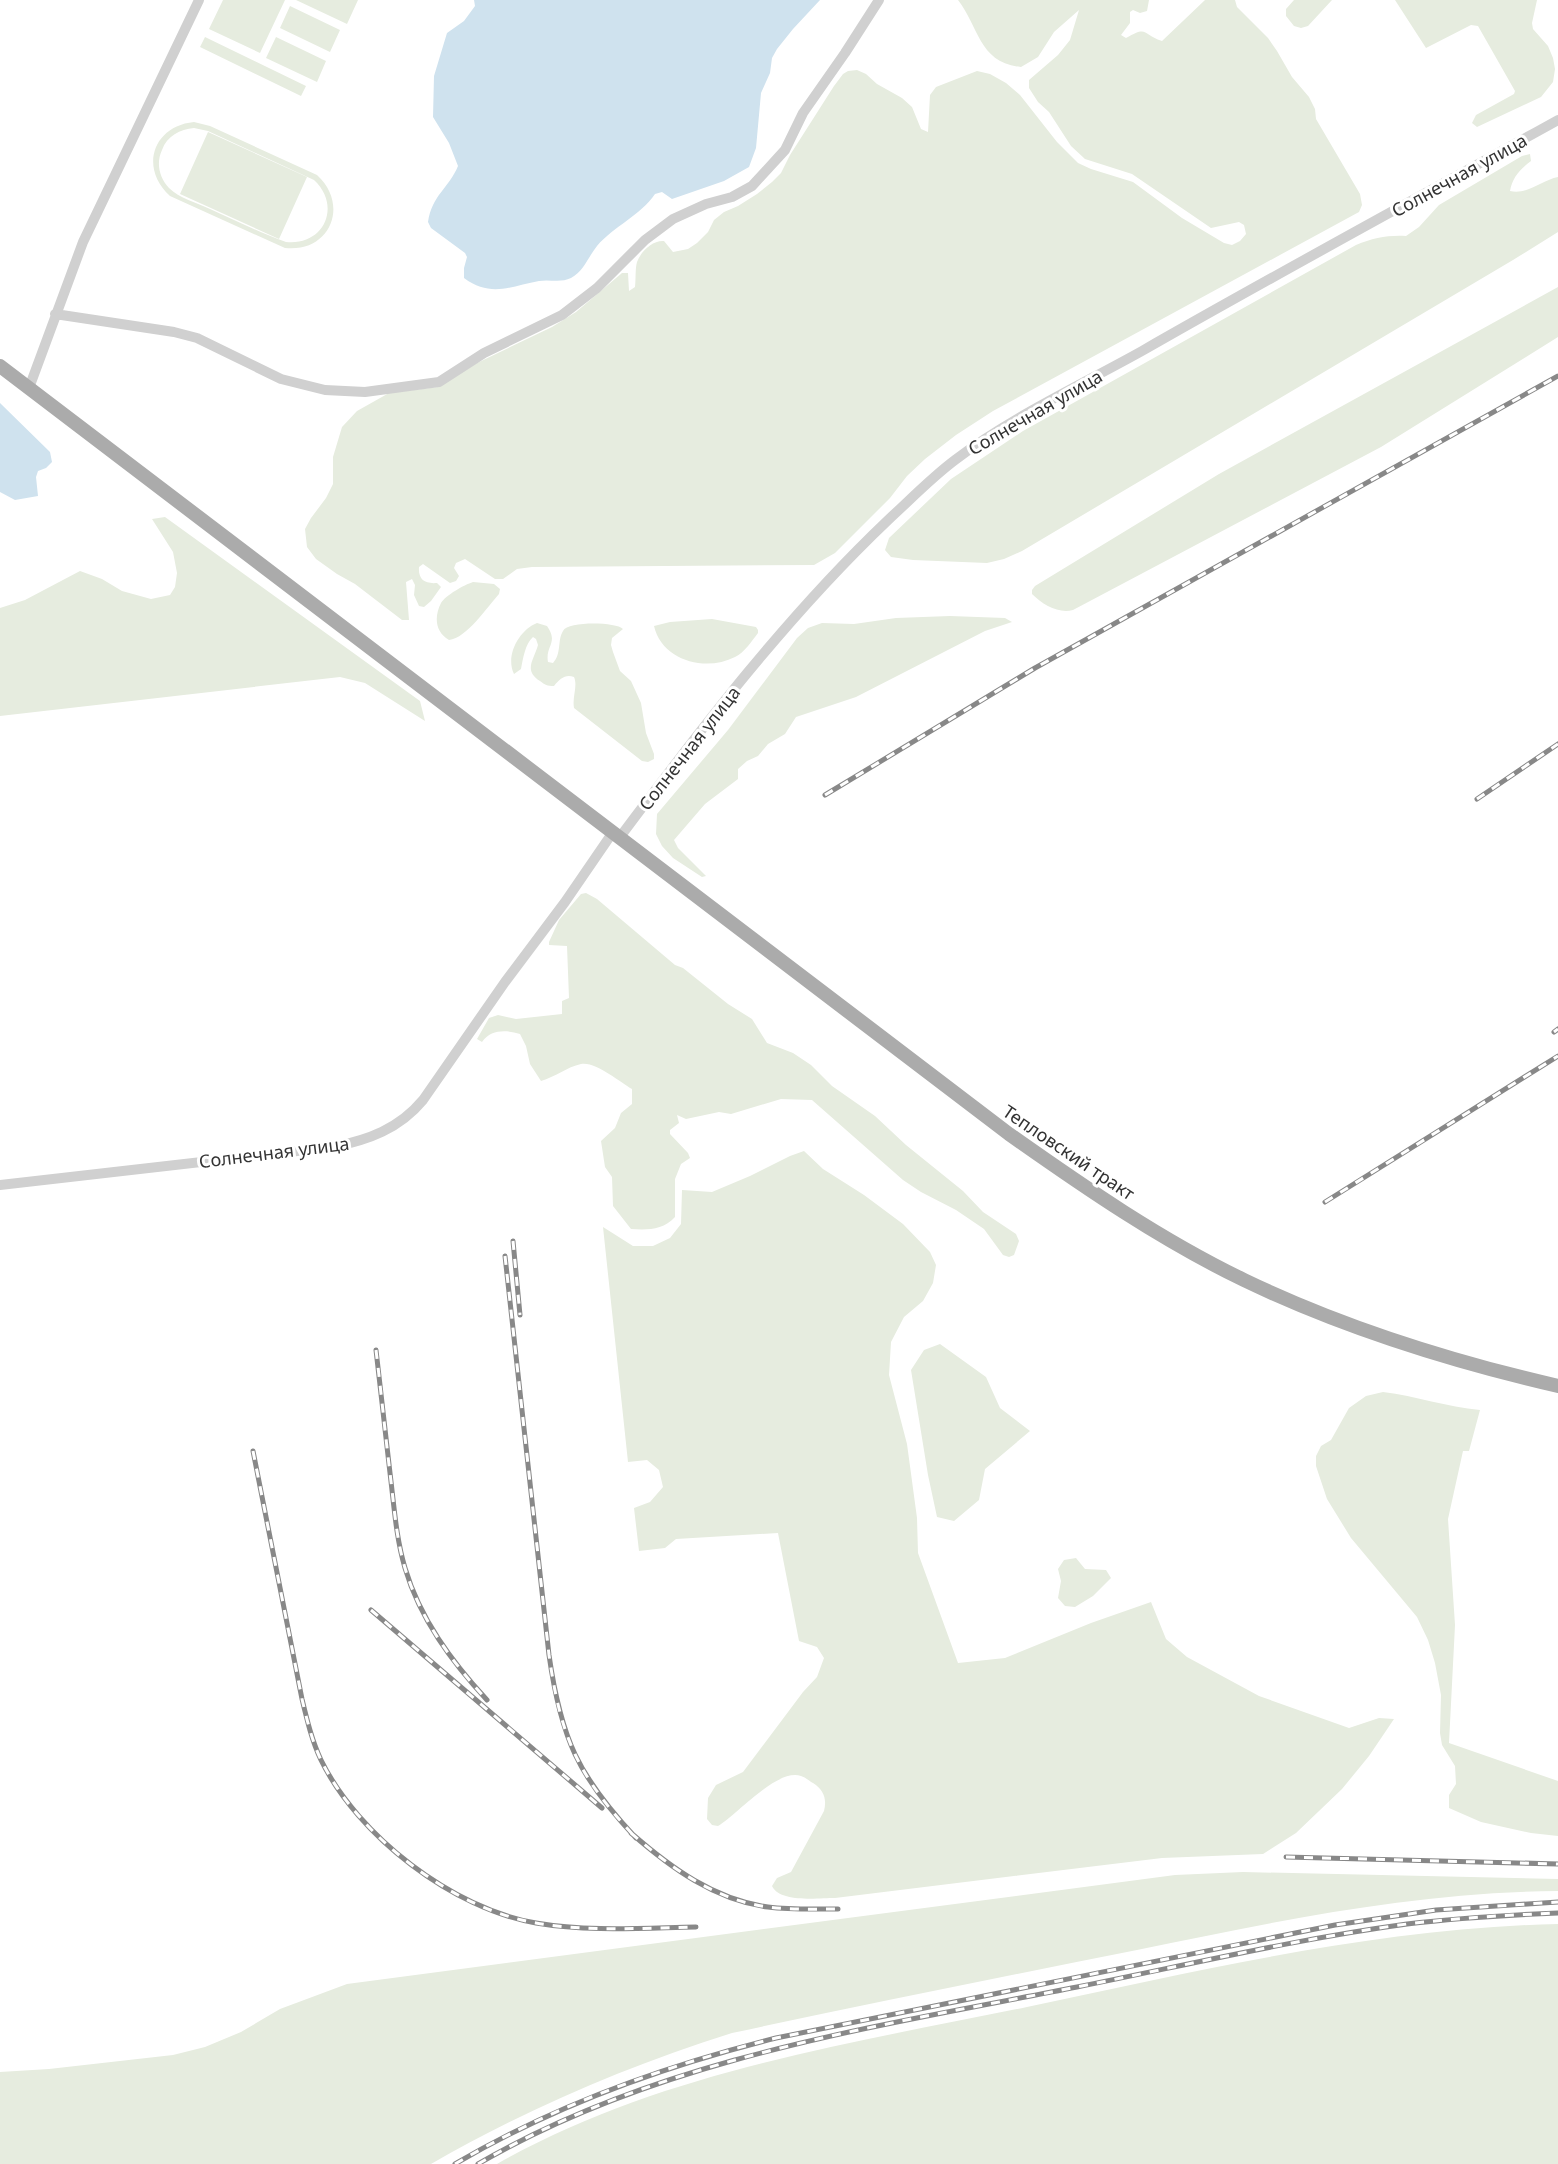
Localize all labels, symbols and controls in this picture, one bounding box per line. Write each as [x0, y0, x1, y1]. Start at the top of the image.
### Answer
street label: Солнечная улица [1387, 128, 1531, 222]
street label: Солнечная улица [963, 364, 1107, 460]
street label: Солнечная улица [633, 681, 745, 815]
street label: Тепловский тракт [998, 1099, 1140, 1205]
street label: Солнечная улица [197, 1131, 351, 1173]

